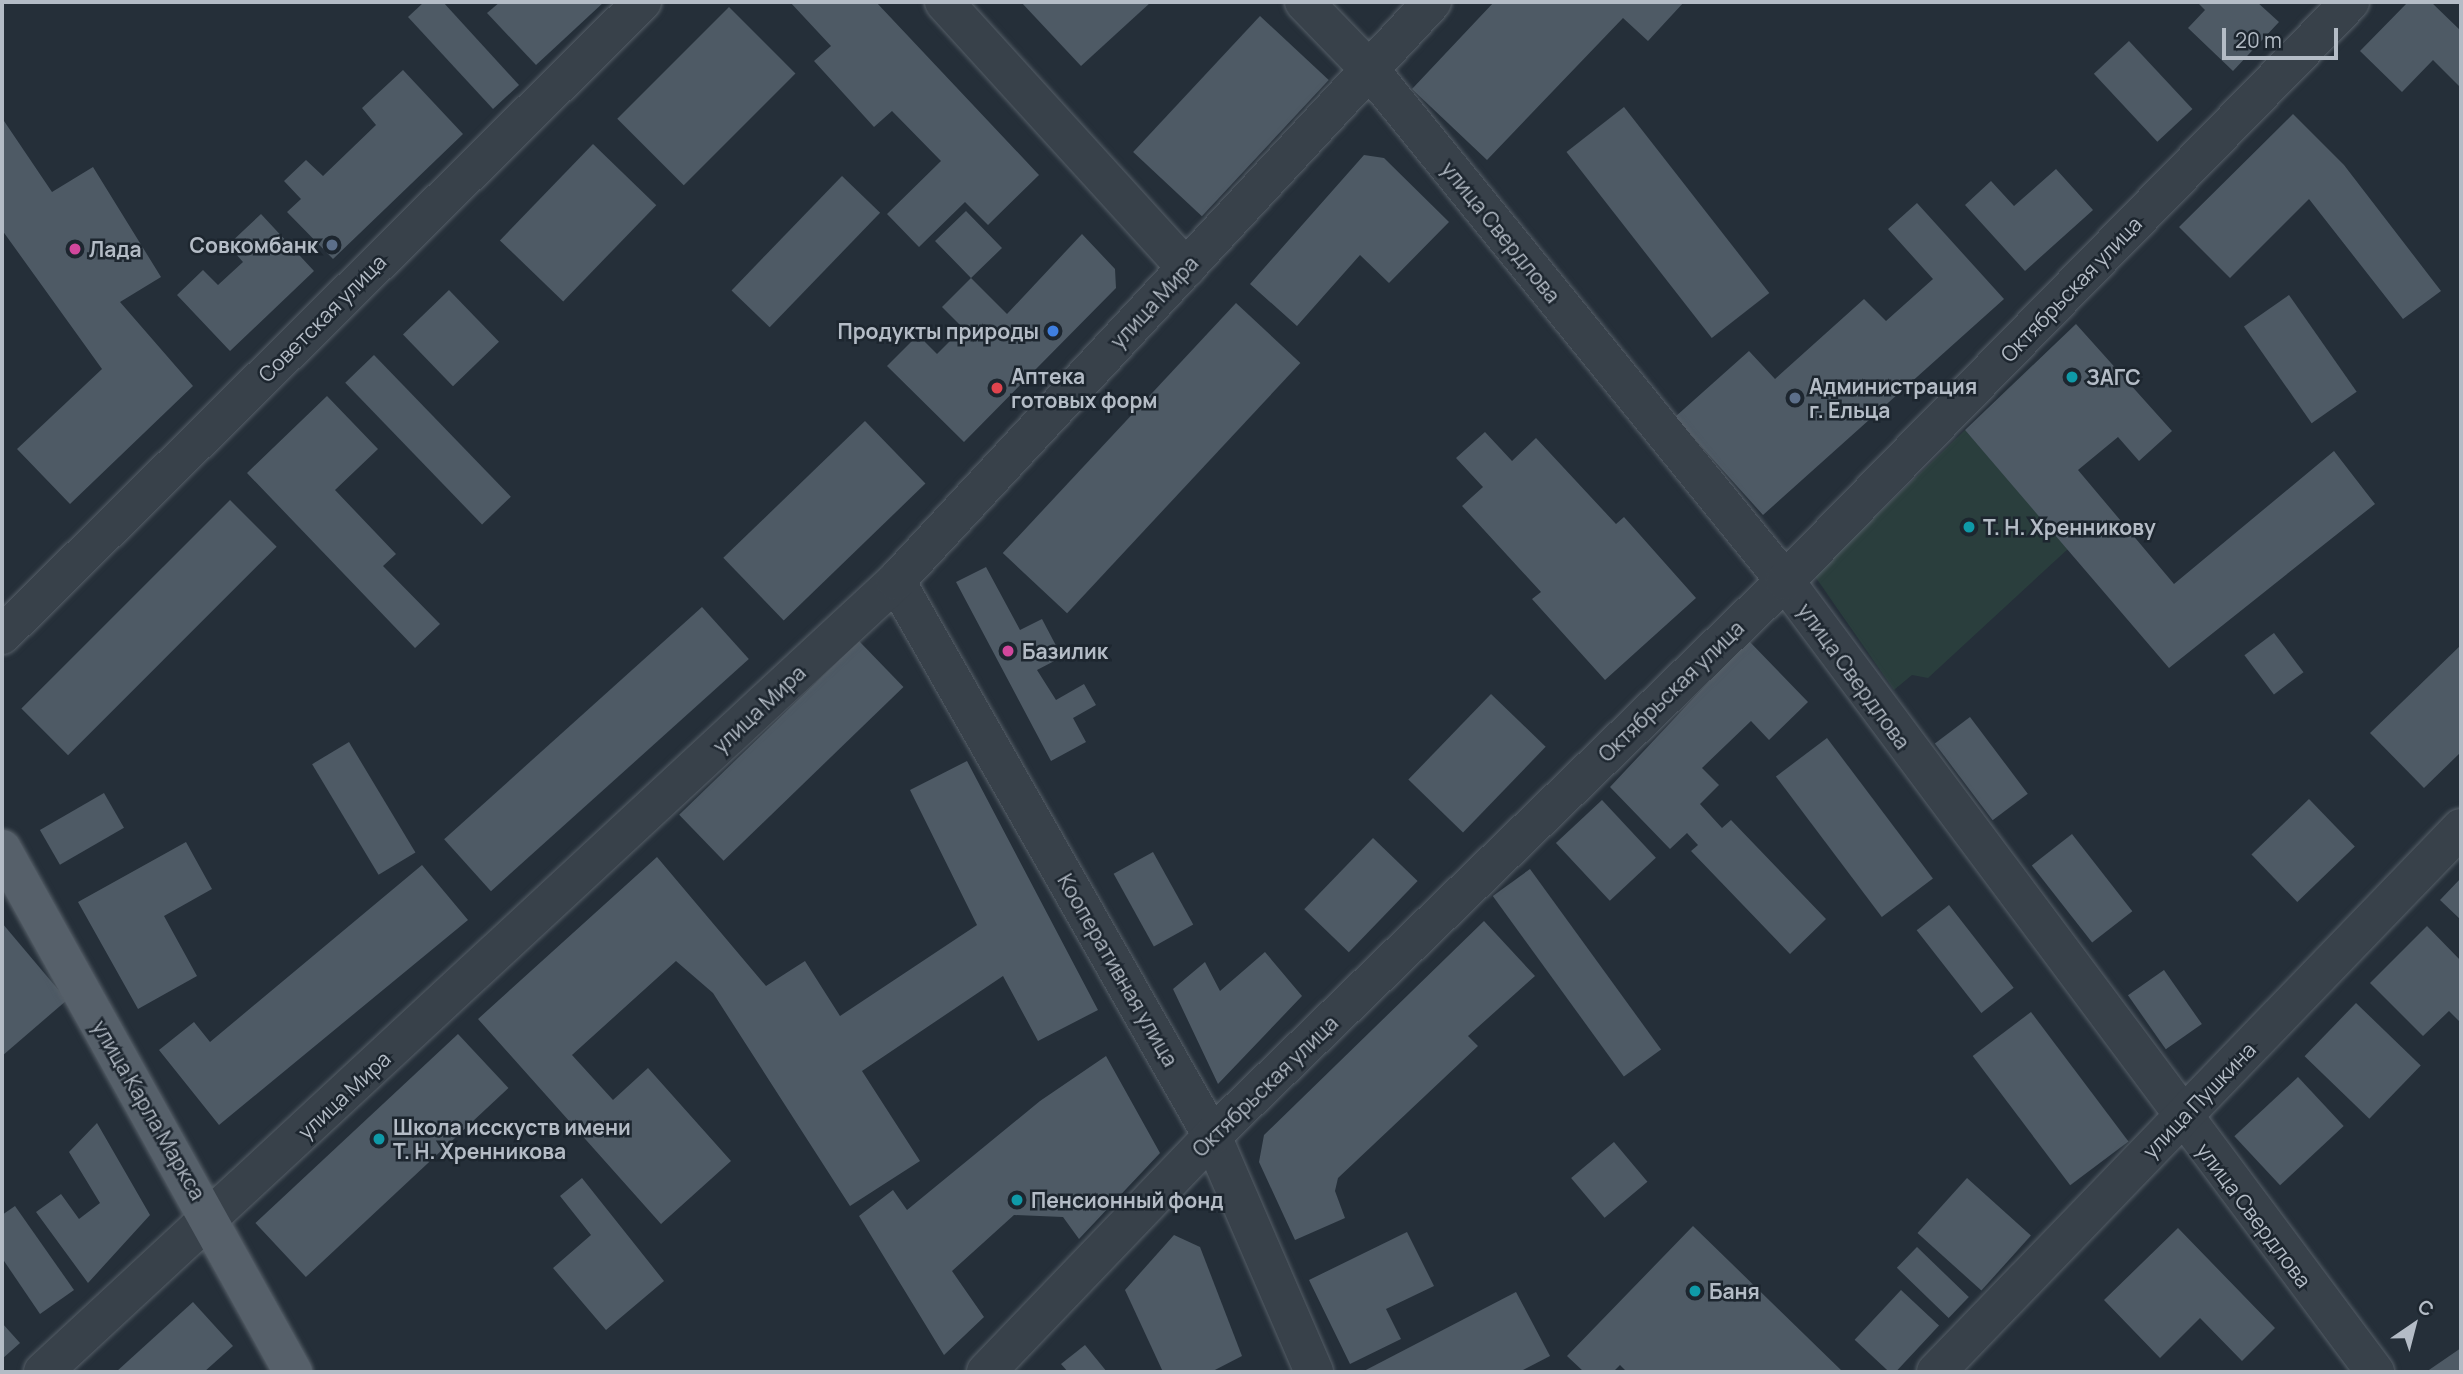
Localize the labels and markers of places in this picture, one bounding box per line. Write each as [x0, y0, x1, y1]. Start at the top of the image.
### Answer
place label: Совкомбанк [189, 232, 318, 258]
place label: Лада [89, 236, 142, 262]
marker: Совкомбанк [324, 237, 340, 253]
marker: Лада [67, 241, 83, 257]
place label: Продукты природы [837, 318, 1039, 344]
marker: Продукты природы [1045, 323, 1061, 339]
place label: Аптека готовых форм [1011, 363, 1158, 413]
place label: ЗАГС [2086, 364, 2141, 390]
marker: ЗАГС [2064, 369, 2080, 385]
place label: Администрация г. Ельца [1809, 373, 1977, 423]
marker: Аптека готовых форм [989, 380, 1005, 396]
marker: Администрация г. Ельца [1787, 390, 1803, 406]
place label: Т. Н. Хренникову [1983, 514, 2156, 540]
marker: Т. Н. Хренникову [1961, 519, 1977, 535]
place label: Базилик [1022, 638, 1108, 664]
marker: Базилик [1000, 643, 1016, 659]
place label: Школа исскуств имени Т. Н. Хренникова [393, 1114, 631, 1164]
marker: Школа исскуств имени Т. Н. Хренникова [371, 1131, 387, 1147]
place label: Пенсионный фонд [1031, 1187, 1224, 1213]
marker: Пенсионный фонд [1009, 1192, 1025, 1208]
place label: Баня [1709, 1278, 1760, 1304]
marker: Баня [1687, 1283, 1703, 1299]

